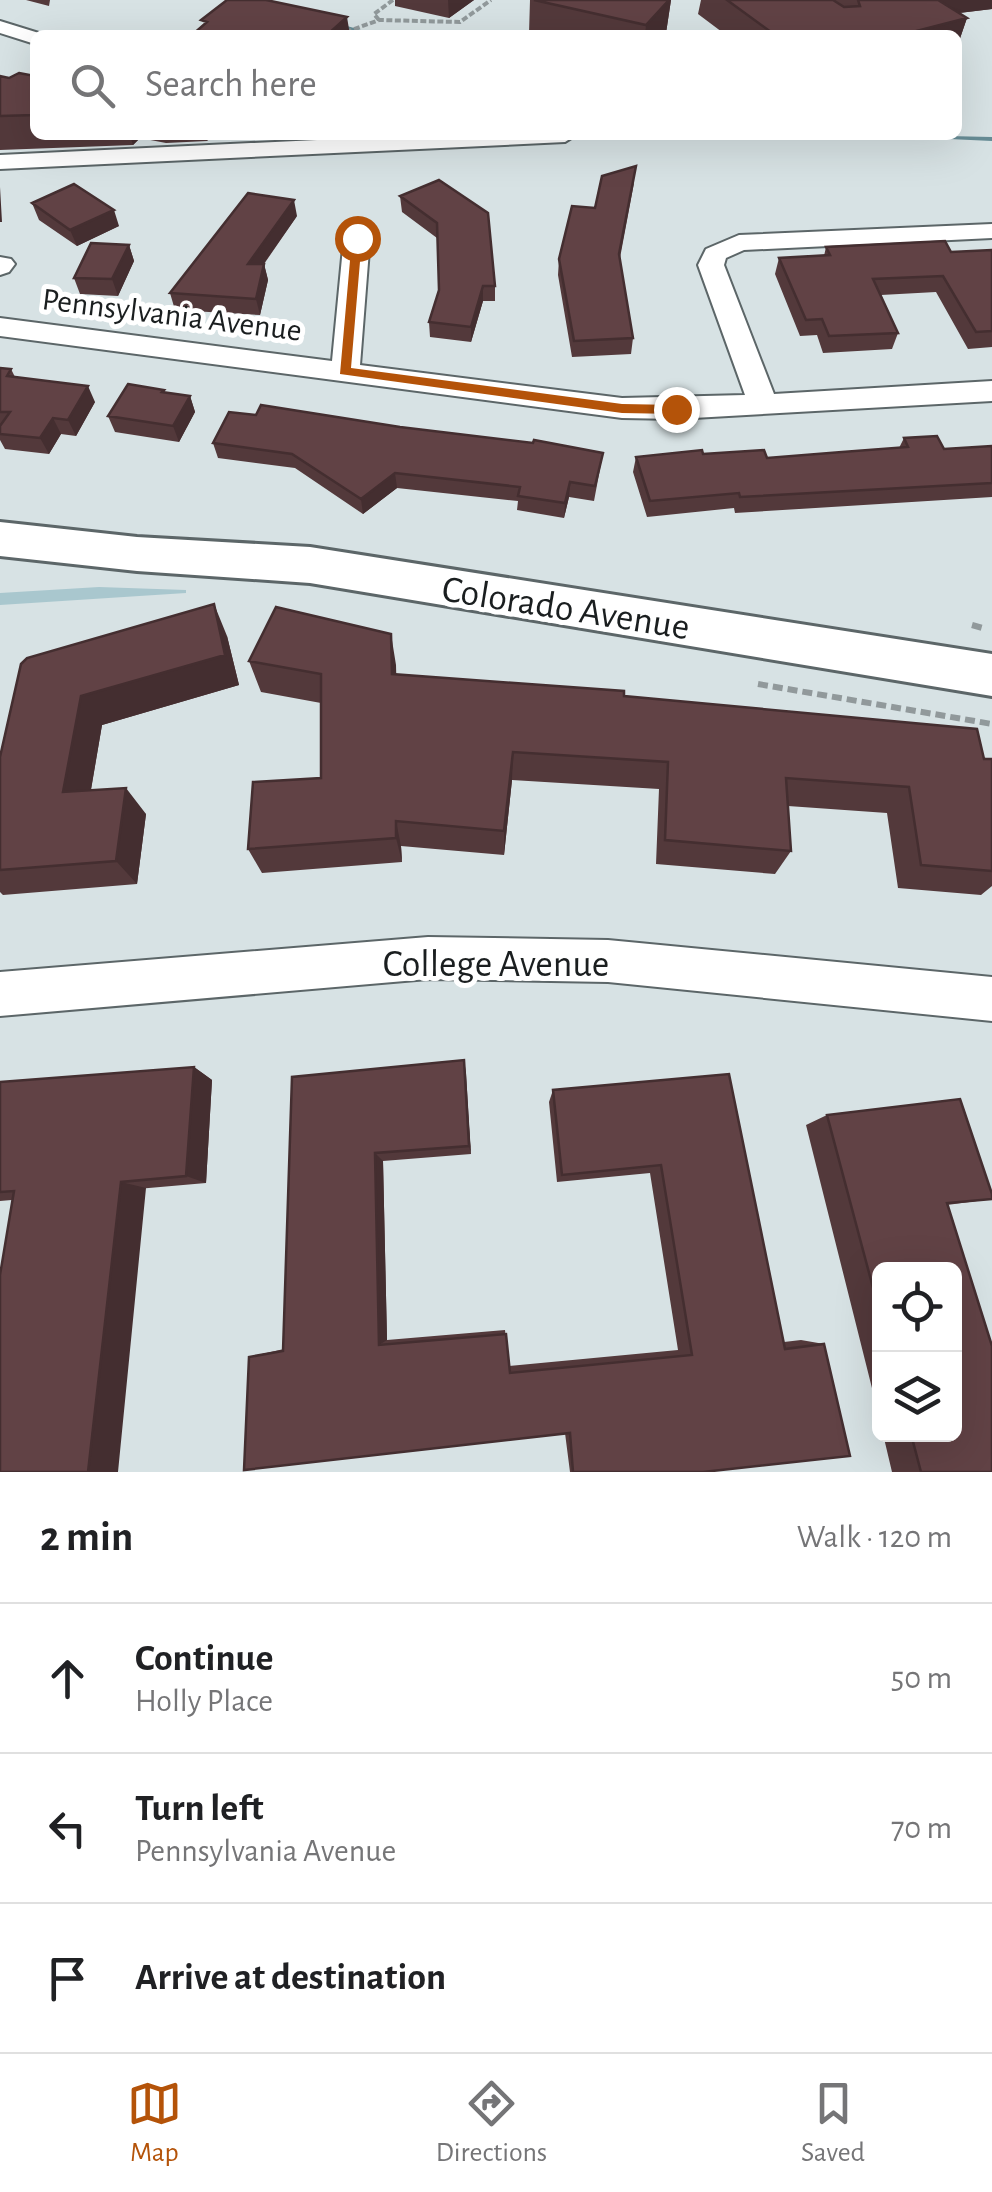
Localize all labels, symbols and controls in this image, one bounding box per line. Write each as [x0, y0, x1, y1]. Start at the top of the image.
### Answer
search box [30, 30, 962, 140]
icon: search [65, 58, 120, 113]
text: Search here [145, 66, 317, 104]
route start [335, 216, 381, 262]
street label: Pennsylvania Avenue [40, 283, 303, 347]
route end [654, 387, 700, 433]
street label: Colorado Avenue [439, 571, 692, 647]
street label: College Avenue [383, 946, 609, 984]
map controls [872, 1262, 962, 1442]
button: locate [872, 1262, 962, 1352]
button: layers [872, 1352, 962, 1442]
text: 2 min [40, 1516, 133, 1558]
text: Walk · 120 m [797, 1521, 952, 1553]
text: Continue [135, 1640, 273, 1678]
icon: ahead [40, 1651, 95, 1706]
text: 50 m [891, 1662, 952, 1694]
text: Holly Place [135, 1685, 273, 1717]
text: Turn left [135, 1790, 263, 1828]
icon: left [40, 1801, 95, 1856]
text: 70 m [891, 1812, 952, 1844]
text: Pennsylvania Avenue [135, 1835, 396, 1867]
icon: arrive [40, 1951, 95, 2006]
text: Arrive at destination [135, 1959, 446, 1997]
tab: Map [127, 2076, 182, 2170]
tab: Directions [436, 2076, 547, 2170]
tab: Saved [801, 2076, 865, 2170]

